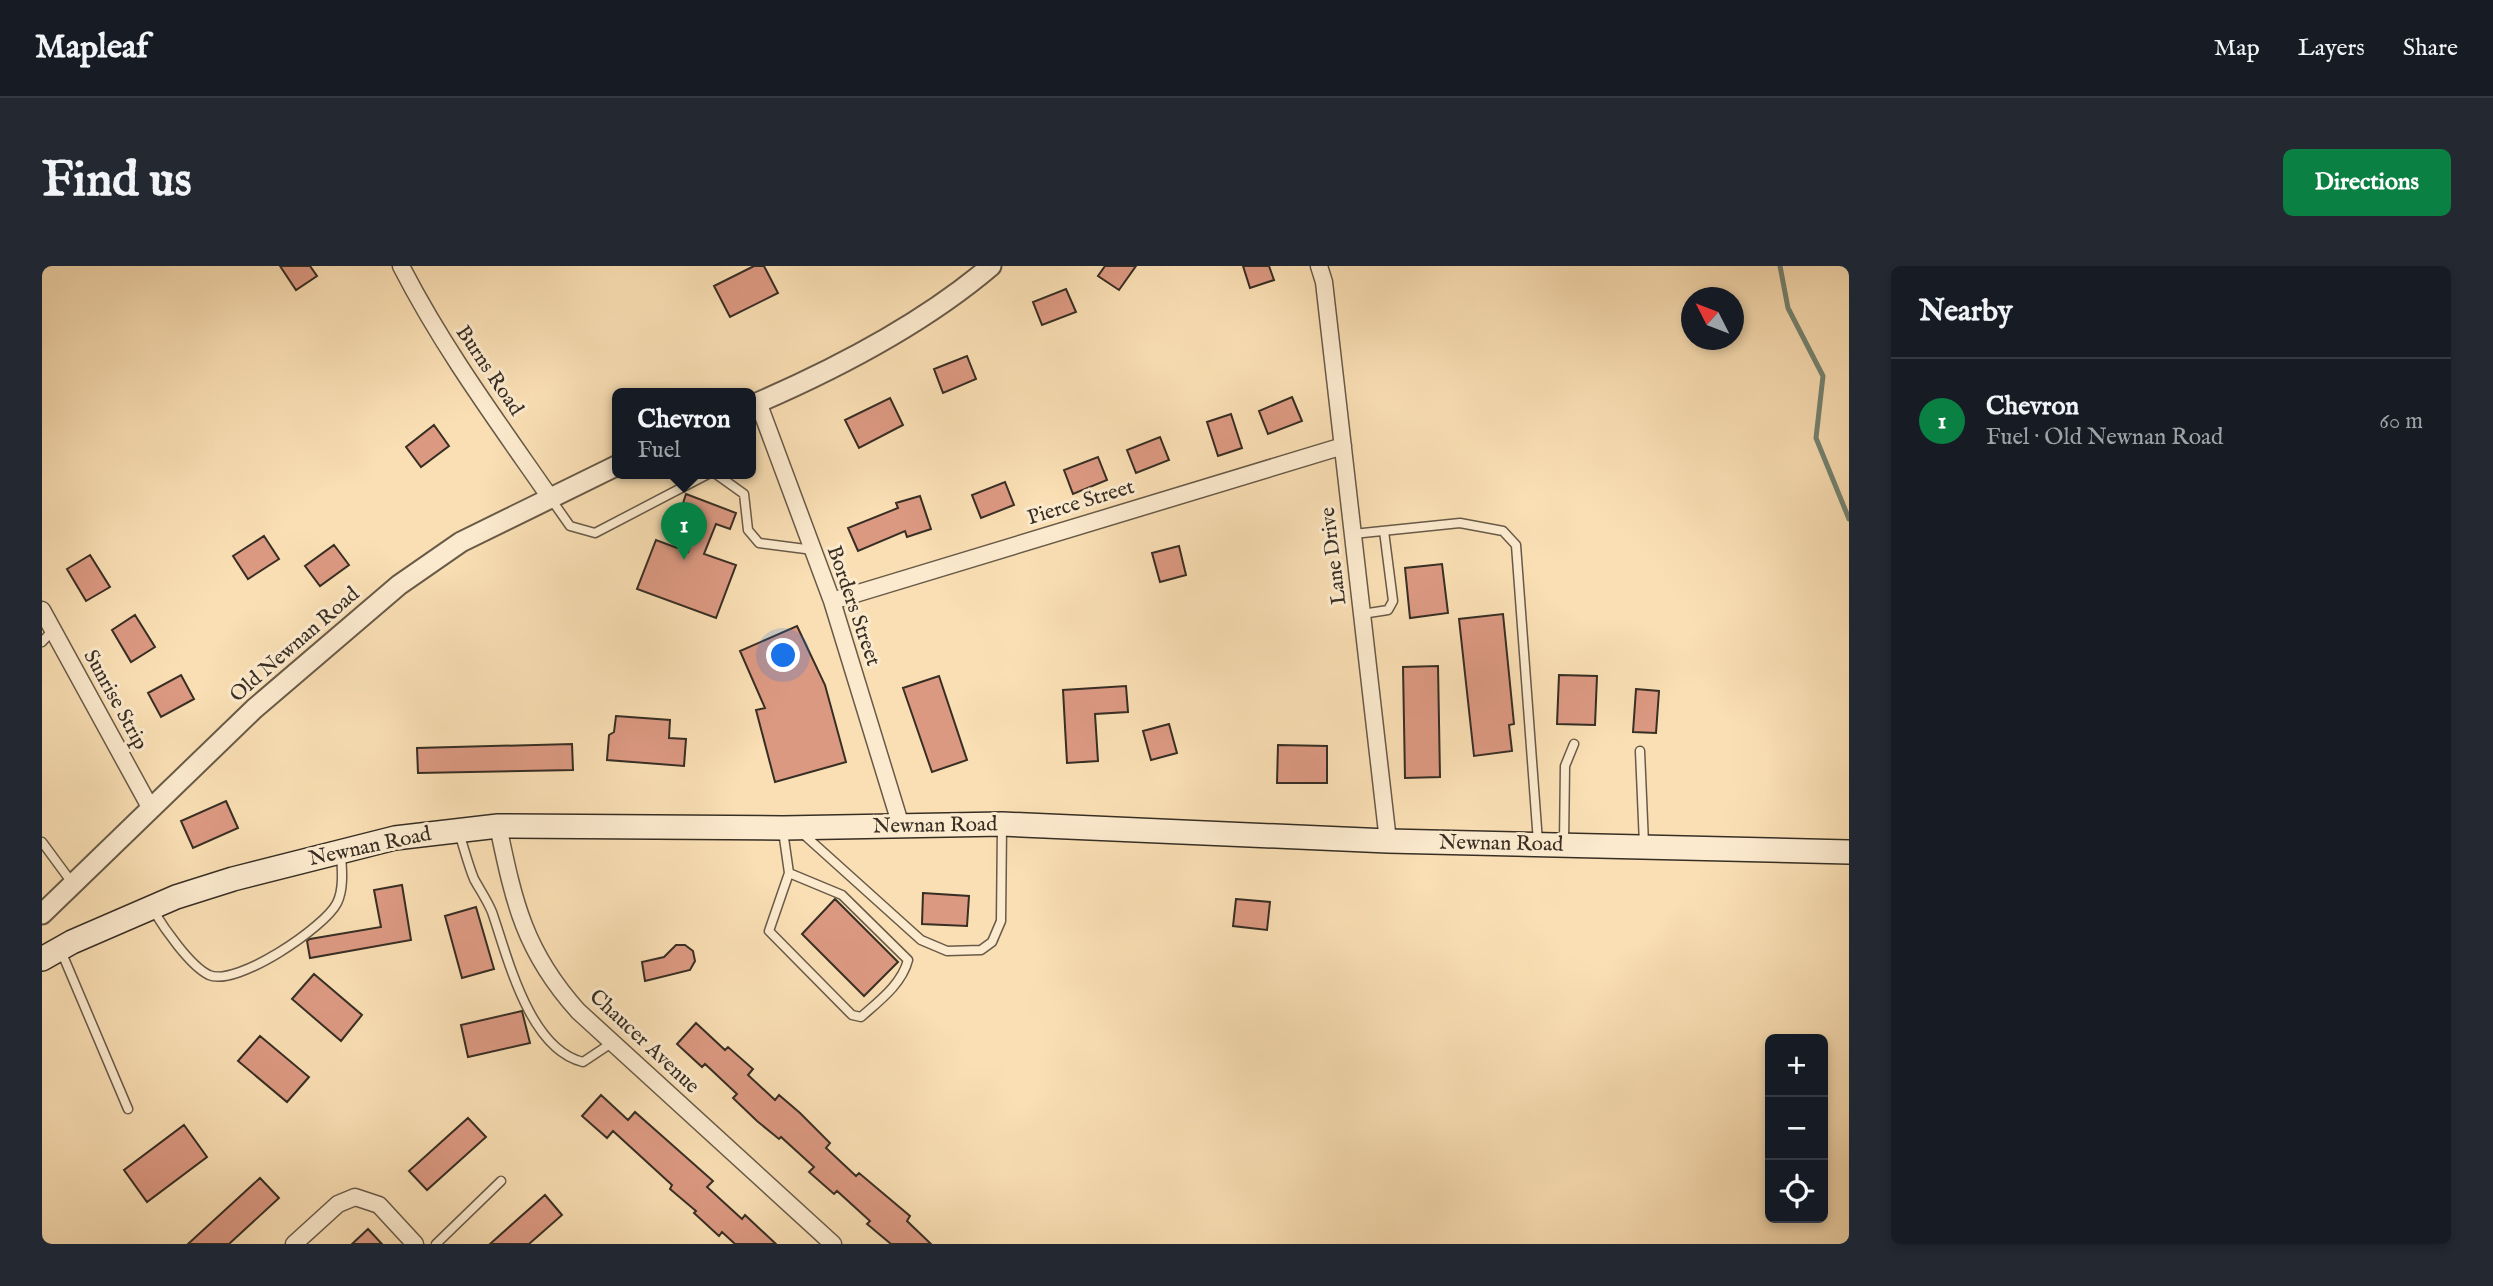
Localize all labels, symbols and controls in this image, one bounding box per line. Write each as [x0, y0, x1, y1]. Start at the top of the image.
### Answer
text: Mapleaf [35, 27, 148, 69]
text: Map [2214, 33, 2260, 64]
text: Layers [2298, 33, 2365, 64]
text: Share [2403, 33, 2458, 64]
button: Directions [2283, 149, 2451, 216]
text: Find us [42, 151, 192, 213]
north arrow [1681, 287, 1744, 350]
text: Nearby [1919, 293, 2012, 331]
street label: Burns Road [449, 321, 529, 422]
popup [612, 388, 756, 479]
text: Chevron [1986, 390, 2079, 423]
text: Chevron [637, 403, 731, 436]
text: 1 [1938, 407, 1946, 436]
text: 60 m [2379, 407, 2423, 436]
text: Fuel · Old Newnan Road [1986, 423, 2223, 452]
text: Fuel [637, 436, 681, 465]
street label: Pierce Street [1024, 474, 1138, 532]
pin: 1 [661, 502, 707, 560]
street label: Lane Drive [1315, 505, 1353, 606]
street label: Borders Street [820, 542, 886, 670]
street label: Old Newnan Road [224, 581, 366, 709]
your location [766, 638, 800, 672]
street label: Sunrise Strip [76, 645, 154, 755]
street label: Newnan Road [873, 811, 998, 841]
street label: Newnan Road [306, 821, 435, 873]
street label: Newnan Road [1439, 829, 1564, 859]
street label: Chaucer Avenue [583, 984, 705, 1100]
map controls [1765, 1034, 1828, 1223]
button: + [1765, 1034, 1828, 1097]
button: − [1765, 1097, 1828, 1160]
button: locate [1765, 1160, 1828, 1223]

